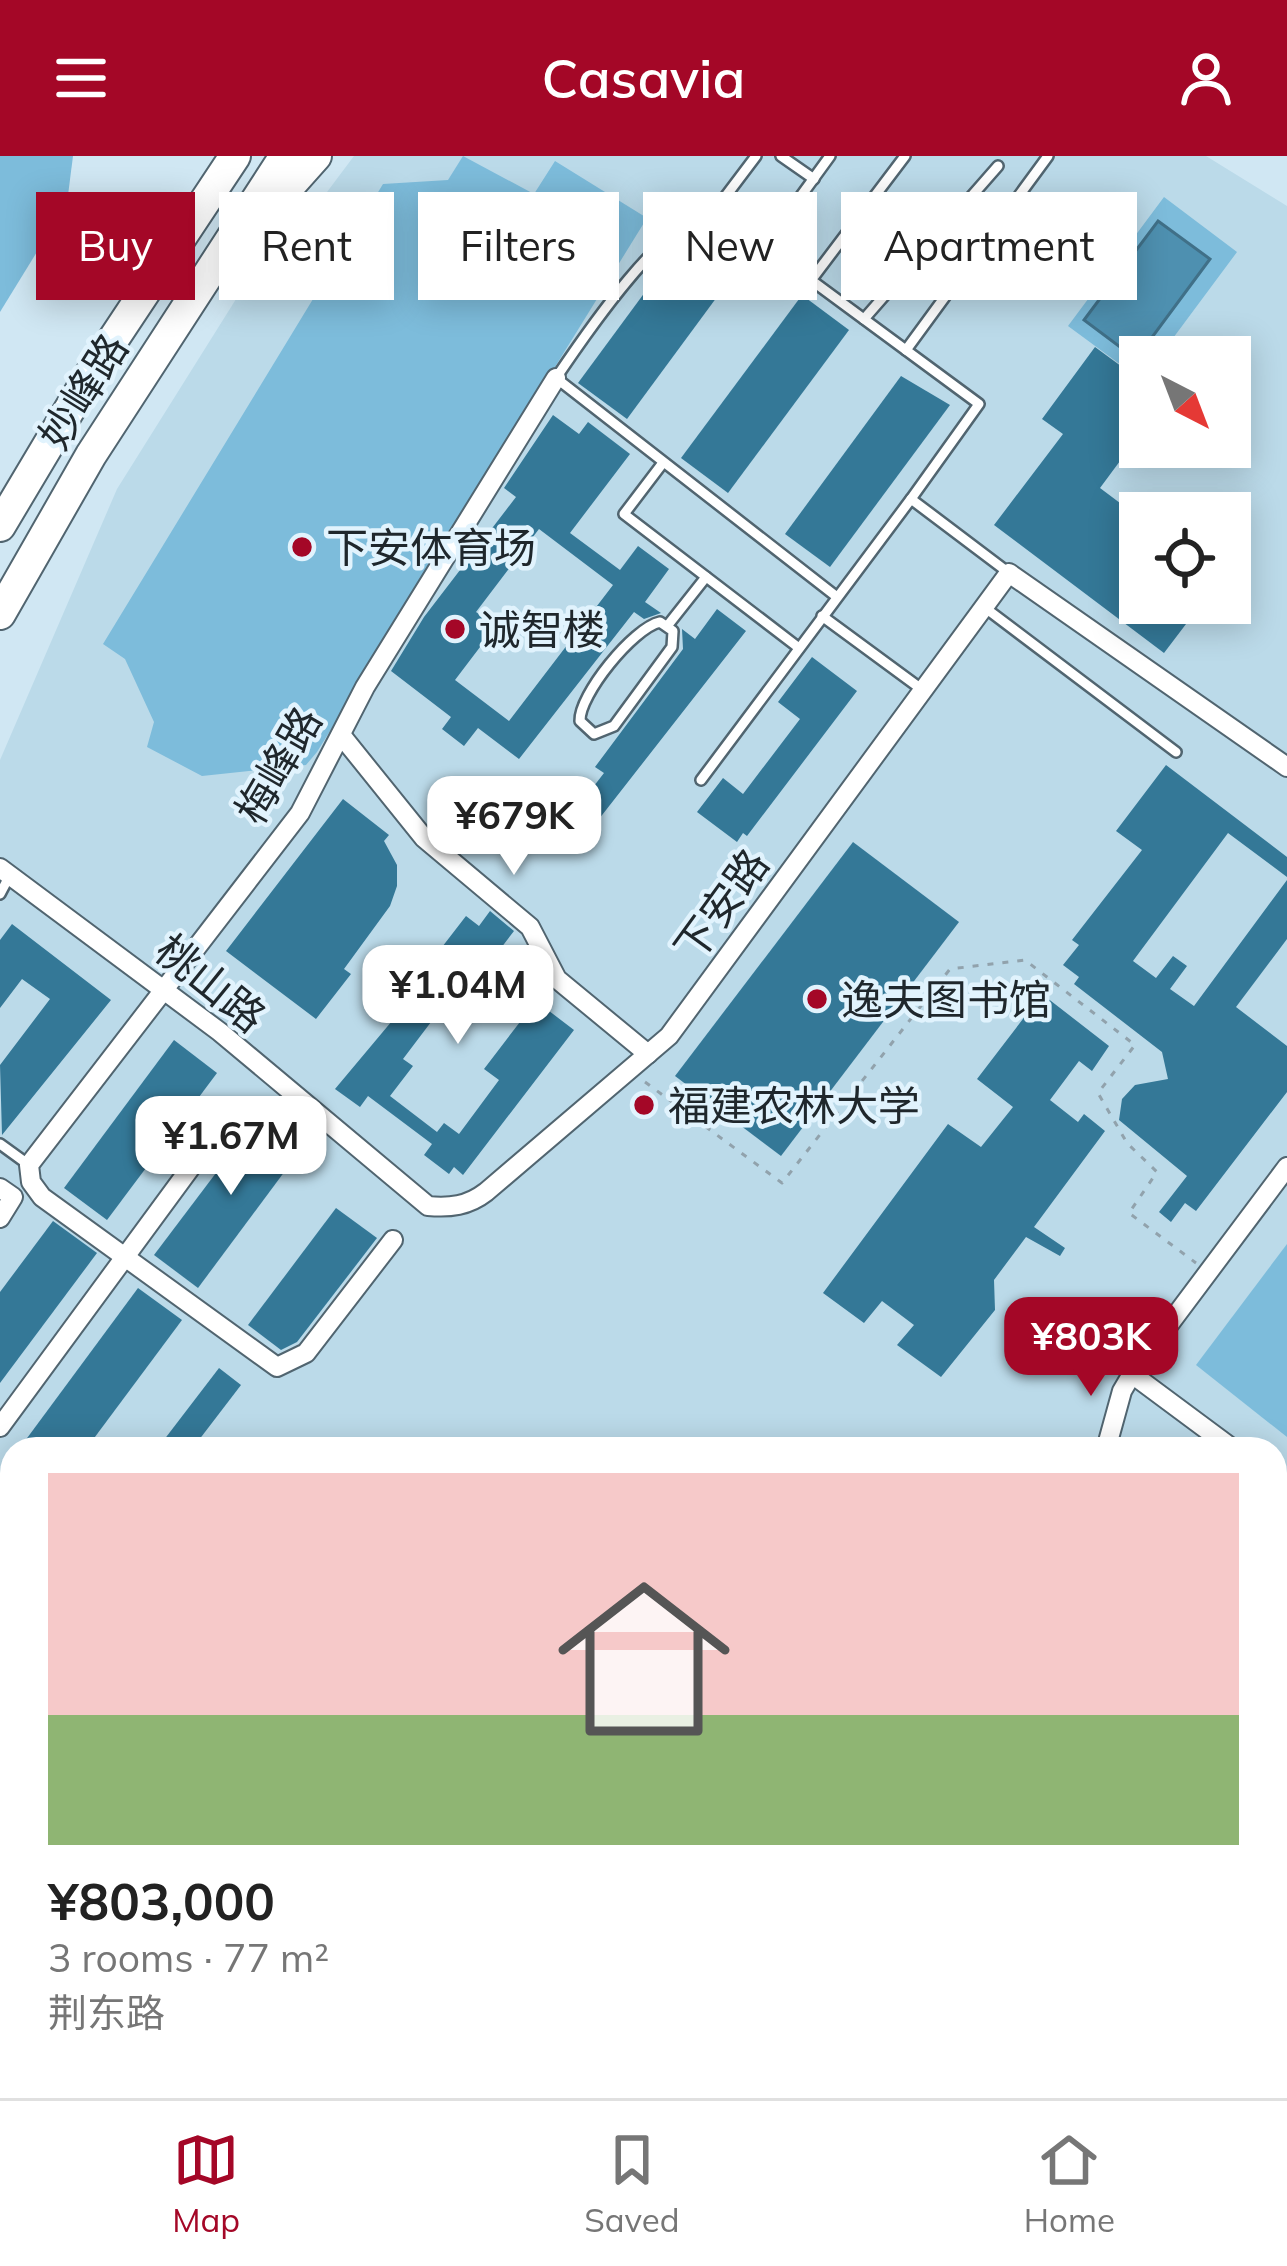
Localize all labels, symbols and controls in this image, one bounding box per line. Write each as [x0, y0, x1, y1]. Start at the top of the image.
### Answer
text: Casavia [542, 44, 745, 112]
icon: menu [48, 45, 114, 111]
icon: person [1173, 45, 1239, 111]
chip: Buy [36, 192, 195, 300]
chip: Rent [219, 192, 394, 300]
chip: Filters [418, 192, 619, 300]
chip: New [643, 192, 817, 300]
chip: Apartment [841, 192, 1137, 300]
street label: 妙峰路 [27, 324, 139, 458]
north arrow [1119, 336, 1251, 468]
map controls [1119, 336, 1251, 624]
button: locate [1119, 492, 1251, 624]
place label: 下安体育场 [326, 521, 536, 574]
marker: 下安体育场 [289, 534, 315, 560]
place label: 诚智楼 [479, 603, 605, 656]
marker: 诚智楼 [442, 616, 468, 642]
street label: 梅峰路 [224, 697, 332, 833]
pin: ¥679K [430, 776, 598, 878]
text: ¥679K [454, 790, 574, 839]
street label: 下安路 [663, 838, 779, 972]
street label: 桃山路 [145, 923, 277, 1043]
pin: ¥1.04M [360, 945, 556, 1047]
text: ¥1.04M [389, 959, 527, 1008]
place label: 逸夫图书馆 [841, 973, 1051, 1026]
marker: 逸夫图书馆 [804, 986, 830, 1012]
place label: 福建农林大学 [668, 1079, 920, 1132]
marker: 福建农林大学 [631, 1092, 657, 1118]
pin: ¥1.67M [133, 1096, 329, 1198]
text: ¥1.67M [162, 1110, 300, 1159]
pin: ¥803K [1007, 1297, 1175, 1399]
text: ¥803K [1031, 1311, 1151, 1360]
icon: home [536, 1551, 752, 1767]
text: ¥803,000 [48, 1869, 275, 1933]
text: 3 rooms · 77 m² [48, 1933, 329, 1982]
text: 荆东路 [48, 1988, 165, 2037]
tab: Map [172, 2127, 240, 2240]
tab: Saved [584, 2127, 680, 2240]
tab: Home [1024, 2127, 1115, 2240]

